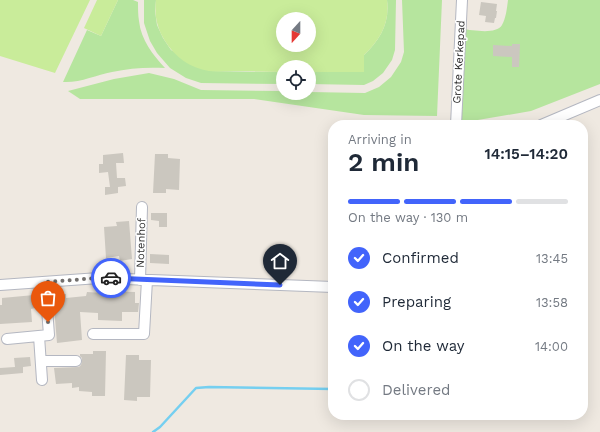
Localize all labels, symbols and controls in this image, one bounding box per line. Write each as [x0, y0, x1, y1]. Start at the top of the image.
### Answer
north arrow [276, 12, 316, 52]
map controls [276, 12, 316, 100]
street label: Grote Kerkepad [450, 20, 468, 104]
button: locate [276, 60, 316, 100]
text: Arriving in [348, 132, 412, 147]
text: 14:15–14:20 [485, 145, 568, 163]
text: 2 min [348, 147, 419, 177]
text: On the way · 130 m [348, 210, 468, 225]
street label: Notenhof [134, 217, 148, 268]
pin [263, 244, 297, 285]
icon: check [348, 247, 370, 269]
text: Confirmed [382, 249, 459, 267]
icon: home [269, 250, 291, 272]
text: 13:45 [536, 251, 568, 266]
courier [91, 258, 131, 298]
icon: car [100, 267, 122, 289]
pin [31, 281, 65, 322]
icon: bag [37, 287, 59, 309]
icon: check [348, 291, 370, 313]
text: Preparing [382, 293, 451, 311]
text: 13:58 [536, 295, 568, 310]
icon: check [348, 335, 370, 357]
text: On the way [382, 337, 464, 355]
text: 14:00 [535, 339, 568, 354]
text: Delivered [382, 381, 450, 399]

